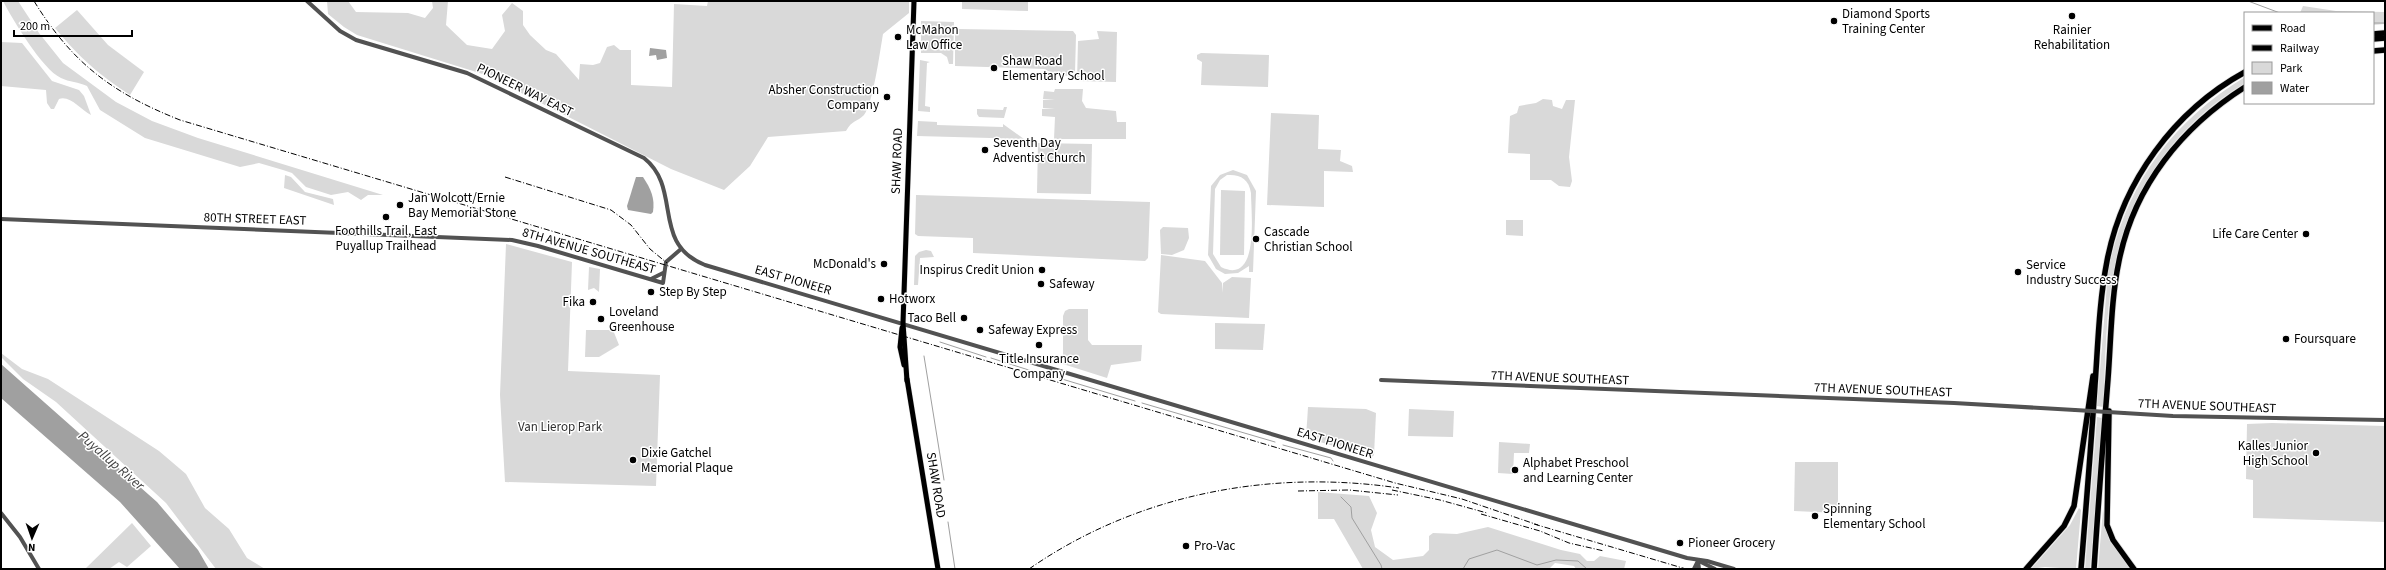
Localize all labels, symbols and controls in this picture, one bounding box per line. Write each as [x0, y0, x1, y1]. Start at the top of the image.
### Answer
place label: Diamond Sports Training Center [1842, 5, 1930, 38]
marker: Rainier Rehabilitation [2067, 11, 2077, 21]
scale bar [14, 12, 132, 38]
legend [2244, 12, 2374, 104]
marker: Diamond Sports Training Center [1829, 16, 1839, 26]
text: 200 m [20, 18, 50, 35]
text: Road [2280, 20, 2306, 37]
place label: McMahon Law Office [906, 21, 962, 54]
place label: Rainier Rehabilitation [2034, 21, 2110, 54]
marker: McMahon Law Office [893, 32, 903, 42]
text: Railway [2280, 40, 2319, 57]
place label: Shaw Road Elementary School [1002, 52, 1104, 85]
street label: PIONEER WAY EAST [474, 59, 576, 121]
text: Park [2280, 60, 2302, 77]
marker: Shaw Road Elementary School [989, 63, 999, 73]
text: Water [2280, 80, 2310, 97]
place label: Absher Construction Company [768, 81, 879, 114]
marker: Absher Construction Company [882, 92, 892, 102]
street label: SHAW ROAD [887, 128, 907, 194]
place label: Seventh Day Adventist Church [993, 134, 1086, 167]
marker: Seventh Day Adventist Church [980, 145, 990, 155]
place label: Jan Wolcott/Ernie Bay Memorial Stone [408, 189, 516, 222]
marker: Jan Wolcott/Ernie Bay Memorial Stone [395, 200, 405, 210]
street label: 80TH STREET EAST [203, 208, 307, 230]
marker: Foothills Trail, East Puyallup Trailhead [381, 212, 391, 222]
place label: Foothills Trail, East Puyallup Trailhead [335, 222, 438, 255]
street label: 8TH AVENUE SOUTHEAST [520, 223, 658, 279]
place label: Cascade Christian School [1264, 223, 1353, 256]
place label: Life Care Center [2212, 225, 2298, 243]
marker: Life Care Center [2301, 229, 2311, 239]
marker: Cascade Christian School [1251, 234, 1261, 244]
place label: McDonald's [813, 255, 877, 273]
place label: Service Industry Success [2026, 256, 2117, 289]
marker: McDonald's [879, 259, 889, 269]
street label: EAST PIONEER [753, 260, 834, 300]
place label: Inspirus Credit Union [919, 261, 1034, 279]
marker: Inspirus Credit Union [1037, 265, 1047, 275]
marker: Service Industry Success [2013, 267, 2023, 277]
place label: Safeway [1049, 275, 1095, 293]
marker: Safeway [1036, 279, 1046, 289]
place label: Step By Step [659, 283, 727, 301]
marker: Step By Step [646, 287, 656, 297]
place label: Hotworx [889, 290, 936, 308]
place label: Fika [563, 293, 585, 311]
marker: Hotworx [876, 294, 886, 304]
marker: Fika [588, 297, 598, 307]
place label: Loveland Greenhouse [609, 303, 675, 336]
place label: Taco Bell [907, 309, 956, 327]
marker: Taco Bell [959, 313, 969, 323]
marker: Loveland Greenhouse [596, 314, 606, 324]
place label: Safeway Express [988, 321, 1078, 339]
marker: Safeway Express [975, 325, 985, 335]
place label: Foursquare [2294, 330, 2356, 348]
marker: Foursquare [2281, 334, 2291, 344]
marker: Title Insurance Company [1034, 340, 1044, 350]
place label: Title Insurance Company [999, 350, 1079, 383]
street label: 7TH AVENUE SOUTHEAST [1491, 367, 1629, 389]
street label: 7TH AVENUE SOUTHEAST [1814, 379, 1952, 401]
street label: 7TH AVENUE SOUTHEAST [2138, 395, 2276, 417]
park label: Van Lierop Park [518, 418, 603, 436]
street label: EAST PIONEER [1295, 423, 1376, 463]
water label: Puyallup River [73, 427, 149, 496]
place label: Kalles Junior High School [2238, 437, 2308, 470]
place label: Dixie Gatchel Memorial Plaque [641, 444, 733, 477]
marker: Kalles Junior High School [2311, 448, 2321, 458]
street label: SHAW ROAD [922, 451, 950, 519]
place label: Alphabet Preschool and Learning Center [1523, 454, 1633, 487]
marker: Dixie Gatchel Memorial Plaque [628, 455, 638, 465]
marker: Alphabet Preschool and Learning Center [1510, 465, 1520, 475]
place label: Spinning Elementary School [1823, 500, 1925, 533]
marker: Spinning Elementary School [1810, 511, 1820, 521]
north arrow [12, 518, 52, 558]
place label: Pioneer Grocery [1688, 534, 1775, 552]
place label: Pro-Vac [1194, 537, 1236, 555]
marker: Pioneer Grocery [1675, 538, 1685, 548]
text: N [28, 540, 36, 555]
marker: Pro-Vac [1181, 541, 1191, 551]

